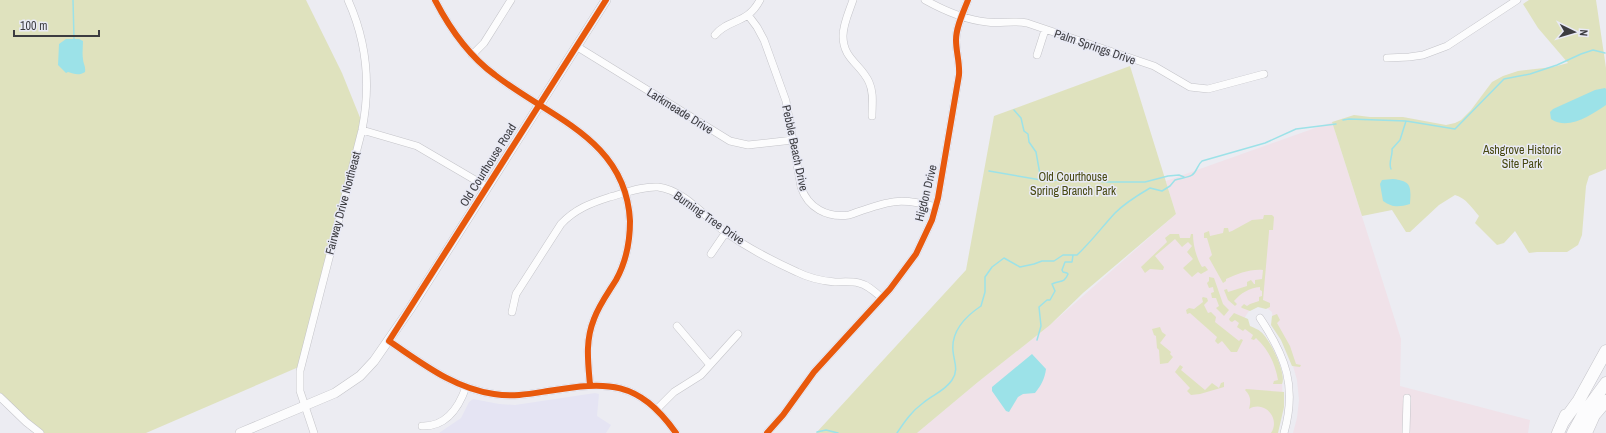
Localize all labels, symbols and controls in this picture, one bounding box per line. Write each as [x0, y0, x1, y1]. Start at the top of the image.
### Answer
scale bar [14, 12, 99, 38]
north arrow [1554, 12, 1594, 52]
text: 100 m [20, 18, 47, 34]
street label: Palm Springs Drive [1052, 26, 1138, 68]
text: N [1577, 29, 1591, 37]
street label: Larkmeade Drive [644, 84, 716, 138]
street label: Pebble Beach Drive [778, 104, 812, 192]
street label: Old Courthouse Road [456, 120, 520, 210]
park label: Ashgrove Historic Site Park [1482, 142, 1561, 172]
street label: Fairway Drive Northeast [322, 149, 365, 256]
street label: Higdon Drive [911, 163, 941, 223]
park label: Old Courthouse Spring Branch Park [1030, 169, 1116, 199]
street label: Burning Tree Drive [670, 188, 748, 248]

